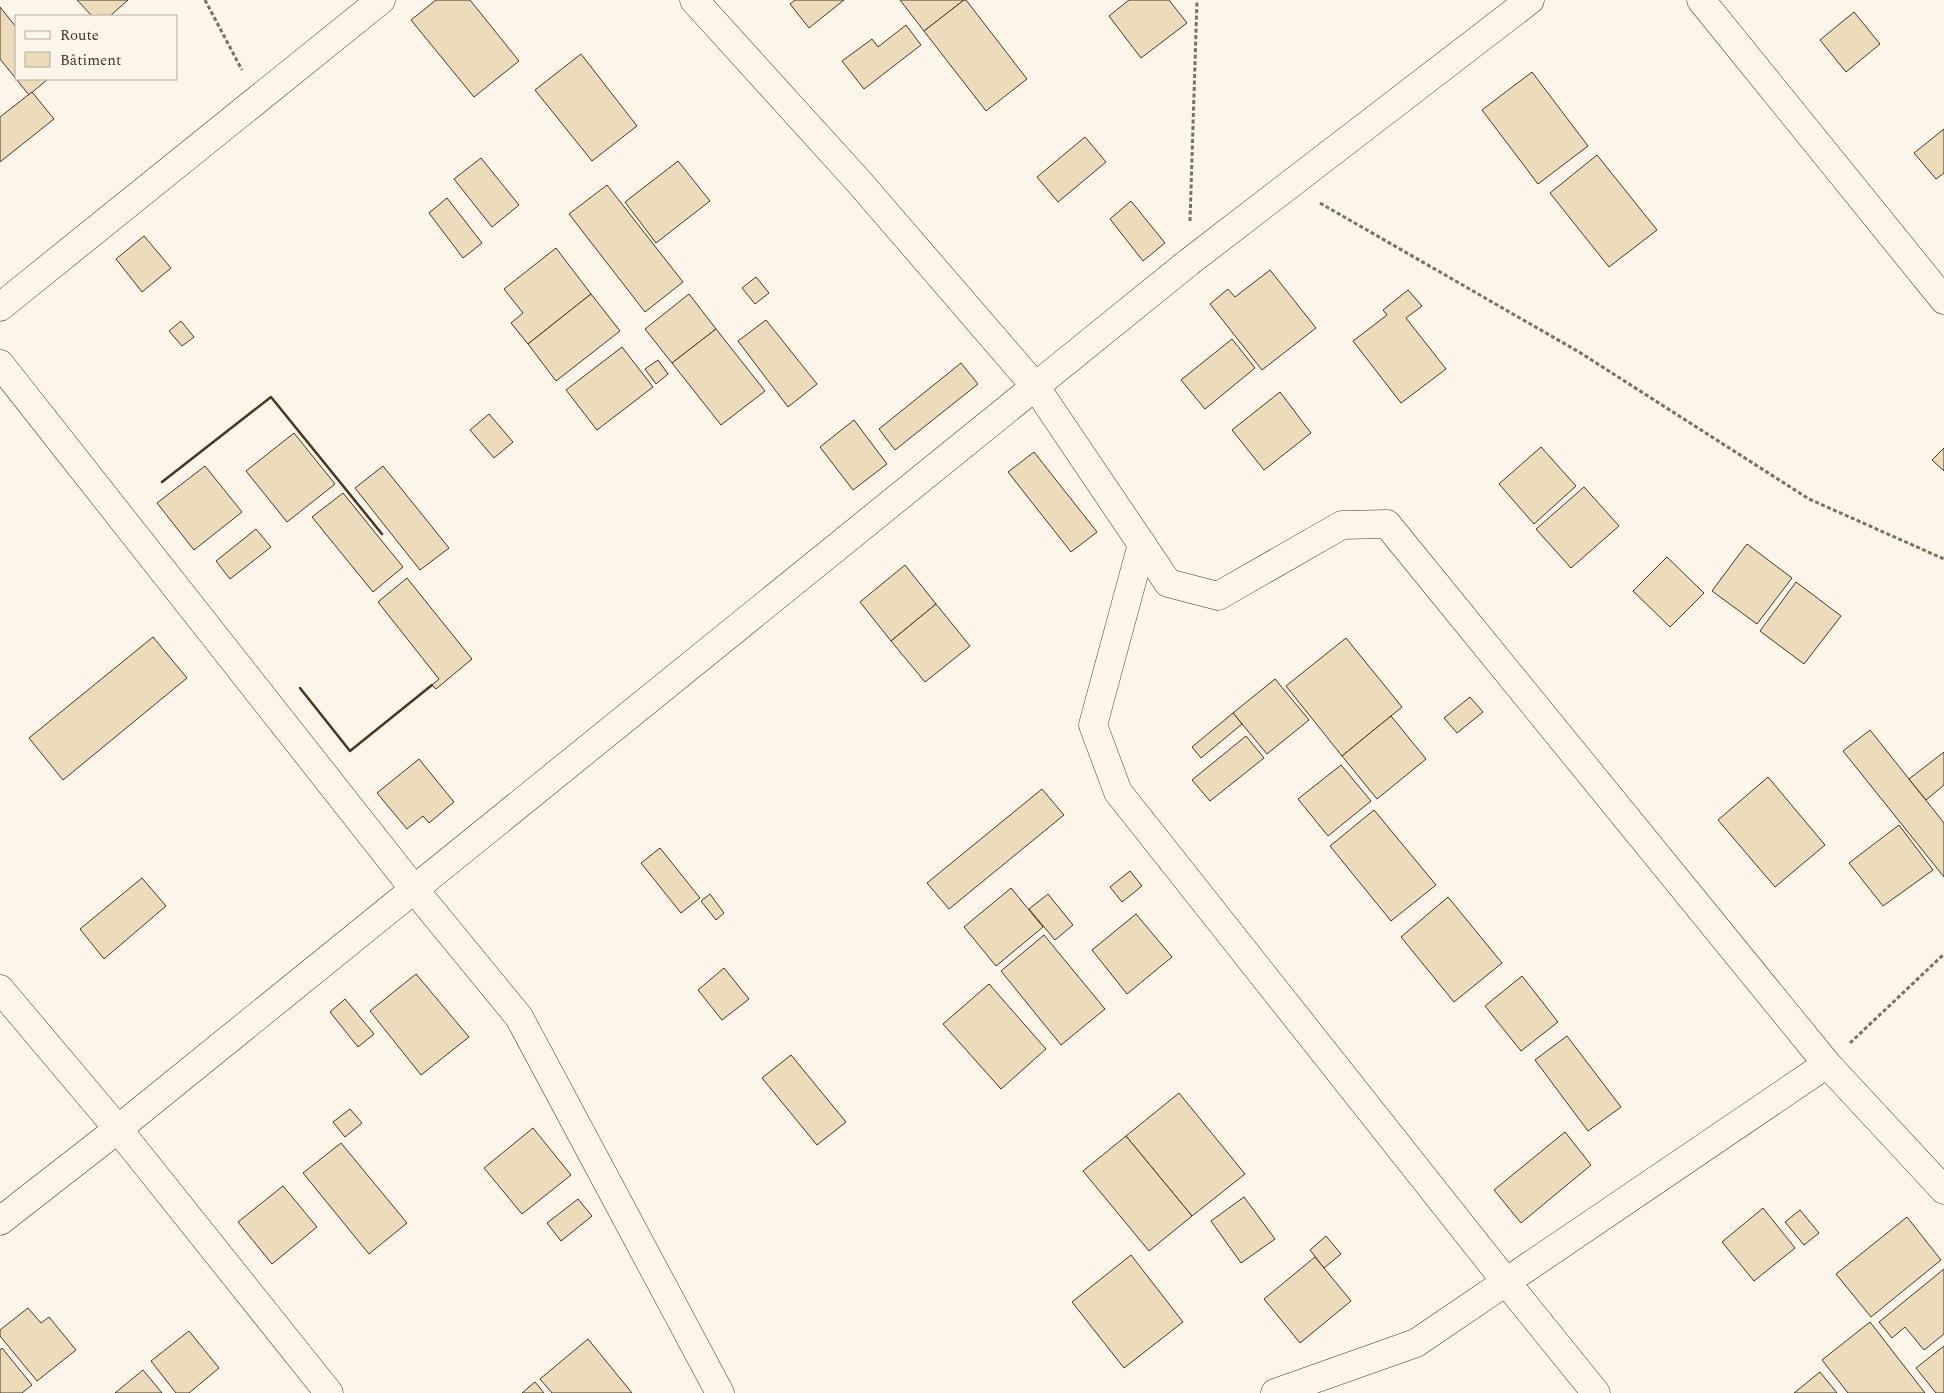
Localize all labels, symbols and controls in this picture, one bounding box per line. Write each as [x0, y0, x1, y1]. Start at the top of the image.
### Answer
legend [15, 15, 178, 80]
text: Route [60, 24, 99, 47]
text: Bâtiment [60, 49, 121, 72]

